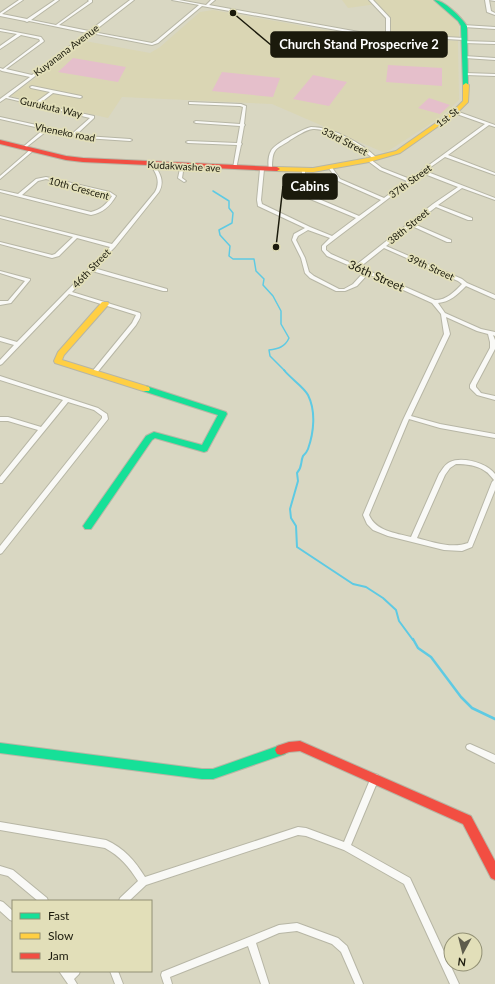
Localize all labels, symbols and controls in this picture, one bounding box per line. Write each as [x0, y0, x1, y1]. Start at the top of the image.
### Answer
street label: Kuyanana Avenue [31, 22, 101, 78]
callout: Church Stand Prospecrive 2 [271, 32, 447, 57]
text: Church Stand Prospecrive 2 [279, 36, 439, 52]
street label: Gurukuta Way [19, 94, 84, 120]
street label: 1st St [433, 104, 461, 129]
street label: Vheneko road [34, 120, 96, 144]
street label: 33rd Street [320, 124, 370, 158]
street label: Kudakwashe ave [147, 158, 221, 174]
street label: 37th Street [386, 161, 434, 200]
street label: 10th Crescent [47, 174, 111, 202]
callout: Cabins [283, 174, 337, 199]
text: Cabins [291, 178, 330, 194]
street label: 38th Street [385, 205, 431, 246]
street label: 46th Street [69, 246, 113, 290]
street label: 39th Street [406, 251, 457, 283]
street label: 36th Street [346, 257, 407, 295]
legend [12, 900, 152, 972]
text: Fast [48, 908, 70, 923]
text: Slow [48, 928, 74, 943]
north arrow [443, 932, 483, 972]
text: Jam [48, 948, 69, 963]
text: N [457, 955, 467, 969]

